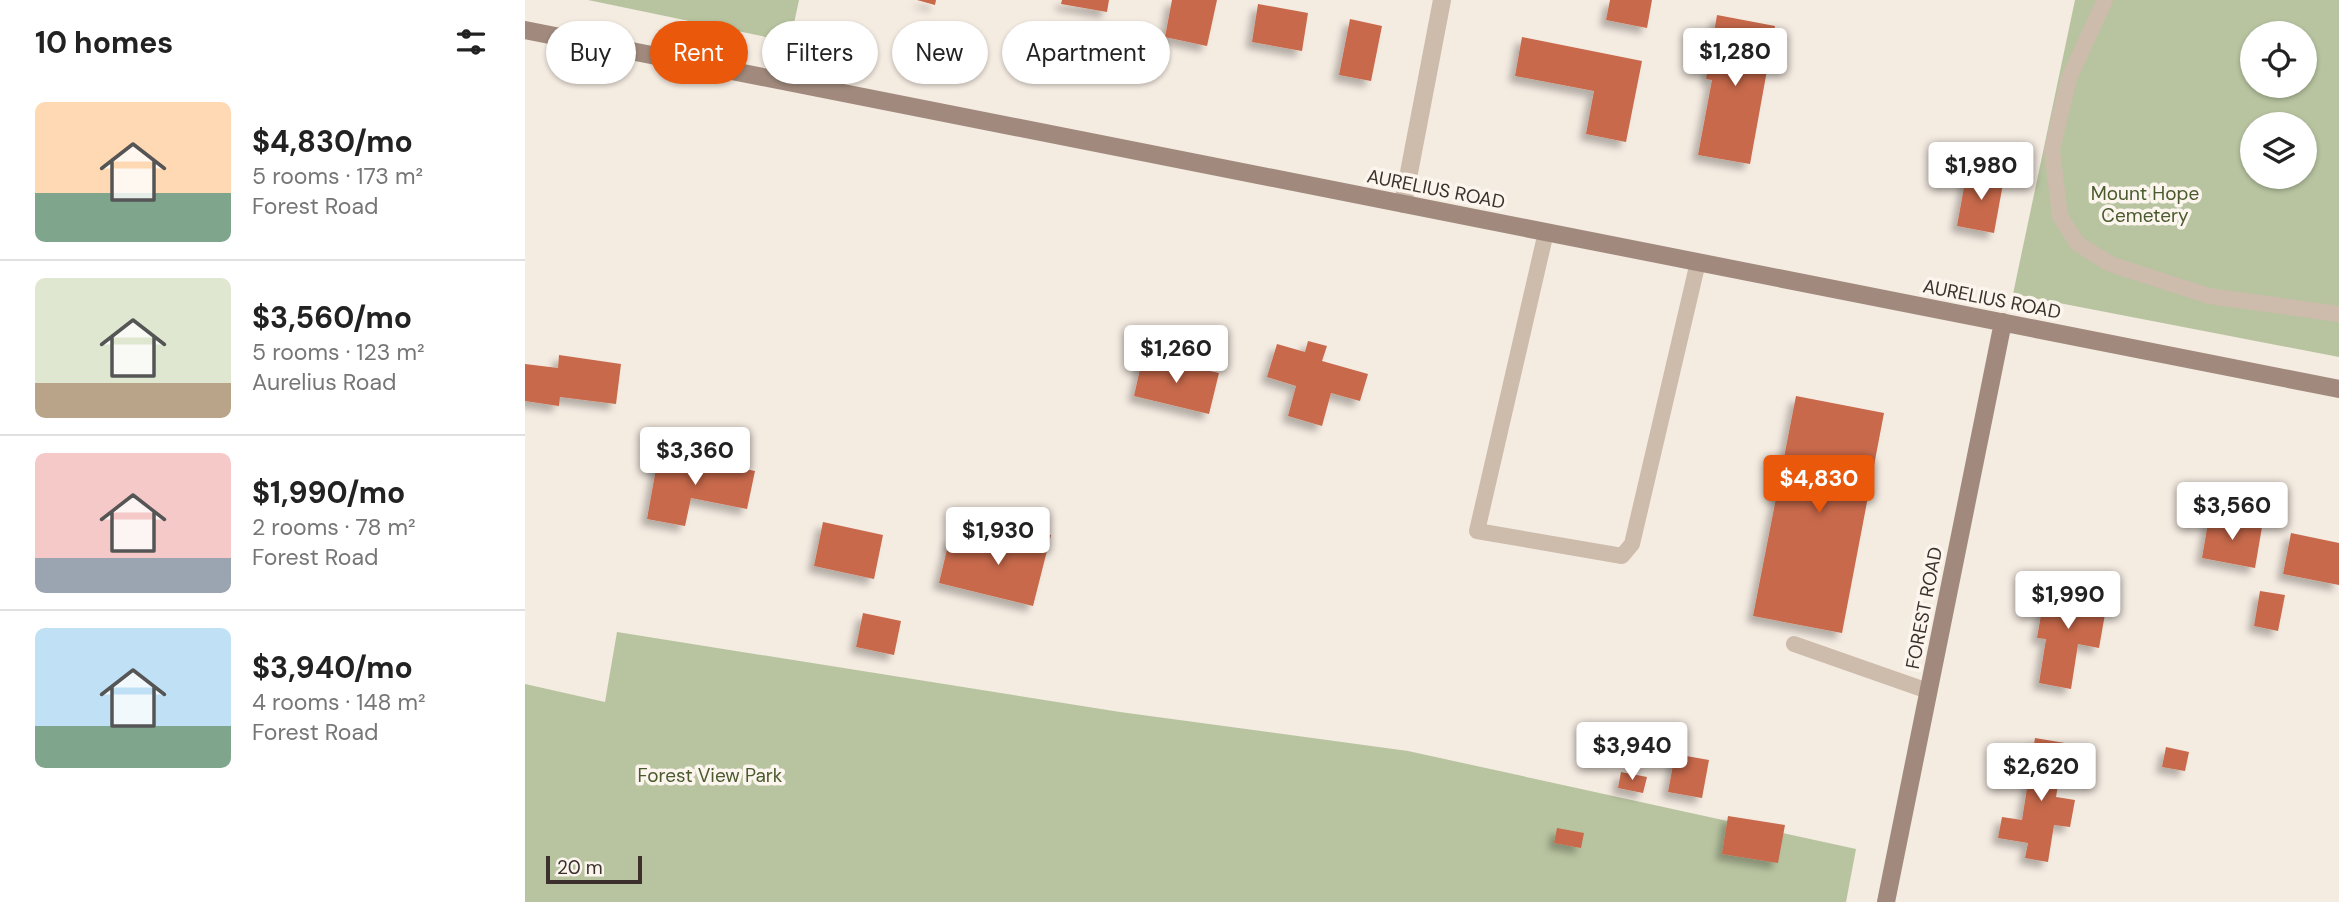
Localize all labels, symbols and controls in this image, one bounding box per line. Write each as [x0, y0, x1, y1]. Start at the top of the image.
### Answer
chip: Buy [546, 21, 636, 84]
chip: Rent [650, 21, 748, 84]
chip: Filters [762, 21, 878, 84]
chip: New [892, 21, 988, 84]
chip: Apartment [1002, 21, 1170, 84]
map controls [2240, 21, 2317, 189]
button: locate [2240, 21, 2317, 98]
text: 10 homes [35, 23, 173, 62]
icon: filters [452, 23, 490, 61]
pin: $1,280 [1678, 28, 1792, 88]
text: $1,280 [1699, 36, 1771, 66]
button: layers [2240, 112, 2317, 189]
text: $4,830/mo [252, 122, 413, 161]
icon: home [91, 130, 175, 214]
pin: $1,980 [1924, 142, 2038, 202]
text: $1,980 [1944, 150, 2018, 180]
text: 5 rooms · 173 m² [252, 161, 423, 191]
street label: AURELIUS ROAD [1365, 163, 1507, 215]
park label: Mount Hope Cemetery [2091, 181, 2199, 228]
text: Forest Road [252, 191, 378, 221]
street label: AURELIUS ROAD [1921, 273, 2063, 325]
text: $3,560/mo [252, 298, 412, 337]
icon: home [91, 306, 175, 390]
pin: $1,260 [1119, 326, 1233, 385]
text: $1,260 [1140, 333, 1212, 363]
text: 5 rooms · 123 m² [252, 337, 425, 367]
text: Aurelius Road [252, 367, 396, 397]
pin: $3,360 [638, 428, 752, 487]
text: $3,360 [656, 435, 734, 465]
pin: $4,830 [1762, 456, 1876, 515]
text: $4,830 [1779, 463, 1859, 493]
text: $1,990/mo [252, 473, 405, 512]
icon: home [91, 481, 175, 565]
pin: $3,560 [2175, 482, 2289, 542]
text: $3,560 [2193, 490, 2271, 520]
pin: $1,930 [941, 508, 1055, 567]
text: 2 rooms · 78 m² [252, 512, 416, 542]
text: $1,930 [962, 515, 1034, 545]
text: Forest Road [252, 542, 378, 572]
street label: FOREST ROAD [1900, 545, 1948, 671]
pin: $1,990 [2011, 572, 2125, 631]
text: $1,990 [2031, 579, 2105, 609]
text: $3,940/mo [252, 648, 413, 687]
icon: home [91, 656, 175, 740]
text: 4 rooms · 148 m² [252, 687, 426, 717]
text: Forest Road [252, 717, 378, 747]
pin: $3,940 [1575, 722, 1689, 782]
text: $3,940 [1592, 730, 1672, 760]
pin: $2,620 [1984, 744, 2098, 803]
text: $2,620 [2003, 751, 2079, 781]
park label: Forest View Park [638, 763, 783, 788]
scale bar [546, 853, 642, 885]
text: 20 m [557, 855, 603, 880]

